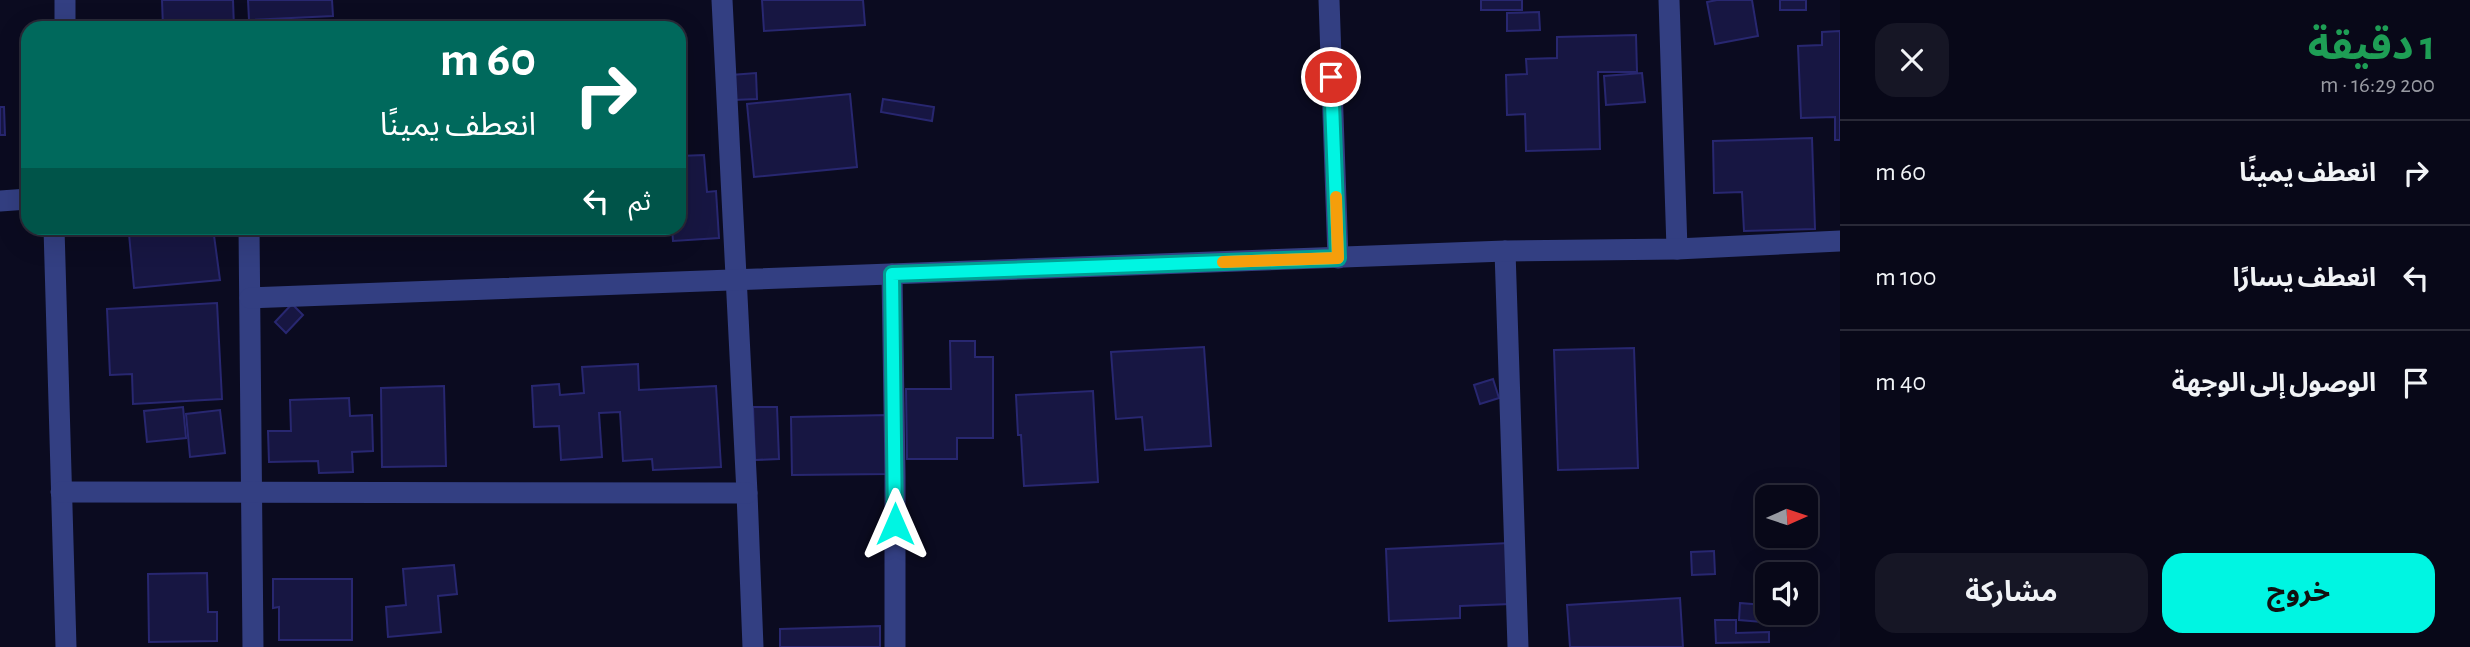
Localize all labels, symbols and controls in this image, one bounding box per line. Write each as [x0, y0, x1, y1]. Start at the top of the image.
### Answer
button: close [1875, 23, 1949, 97]
text: 1 دقيقة [2308, 25, 2435, 67]
text: 60 m [440, 36, 536, 85]
pin [1301, 47, 1361, 107]
icon: right [560, 49, 651, 140]
icon: arrive [1312, 58, 1350, 96]
text: 200 m · 16:29 [2320, 74, 2435, 97]
text: انعطف يمينًا [380, 109, 536, 141]
icon: right [2397, 154, 2435, 192]
text: 60 m [1875, 159, 1926, 185]
text: انعطف يمينًا [2239, 160, 2376, 186]
icon: left [577, 182, 615, 220]
text: ثم [629, 189, 651, 215]
icon: left [2397, 259, 2435, 297]
text: 100 m [1875, 264, 1937, 290]
text: انعطف يسارًا [2232, 265, 2376, 291]
icon: arrive [2397, 364, 2435, 402]
text: 40 m [1875, 369, 1926, 395]
text: الوصول إلى الوجهة [2172, 370, 2376, 396]
north arrow [1755, 485, 1818, 548]
map controls [1755, 485, 1818, 625]
position arrow [858, 487, 932, 561]
button: مشاركة [1875, 553, 2148, 633]
button: خروج [2162, 553, 2435, 633]
button: sound [1755, 562, 1818, 625]

